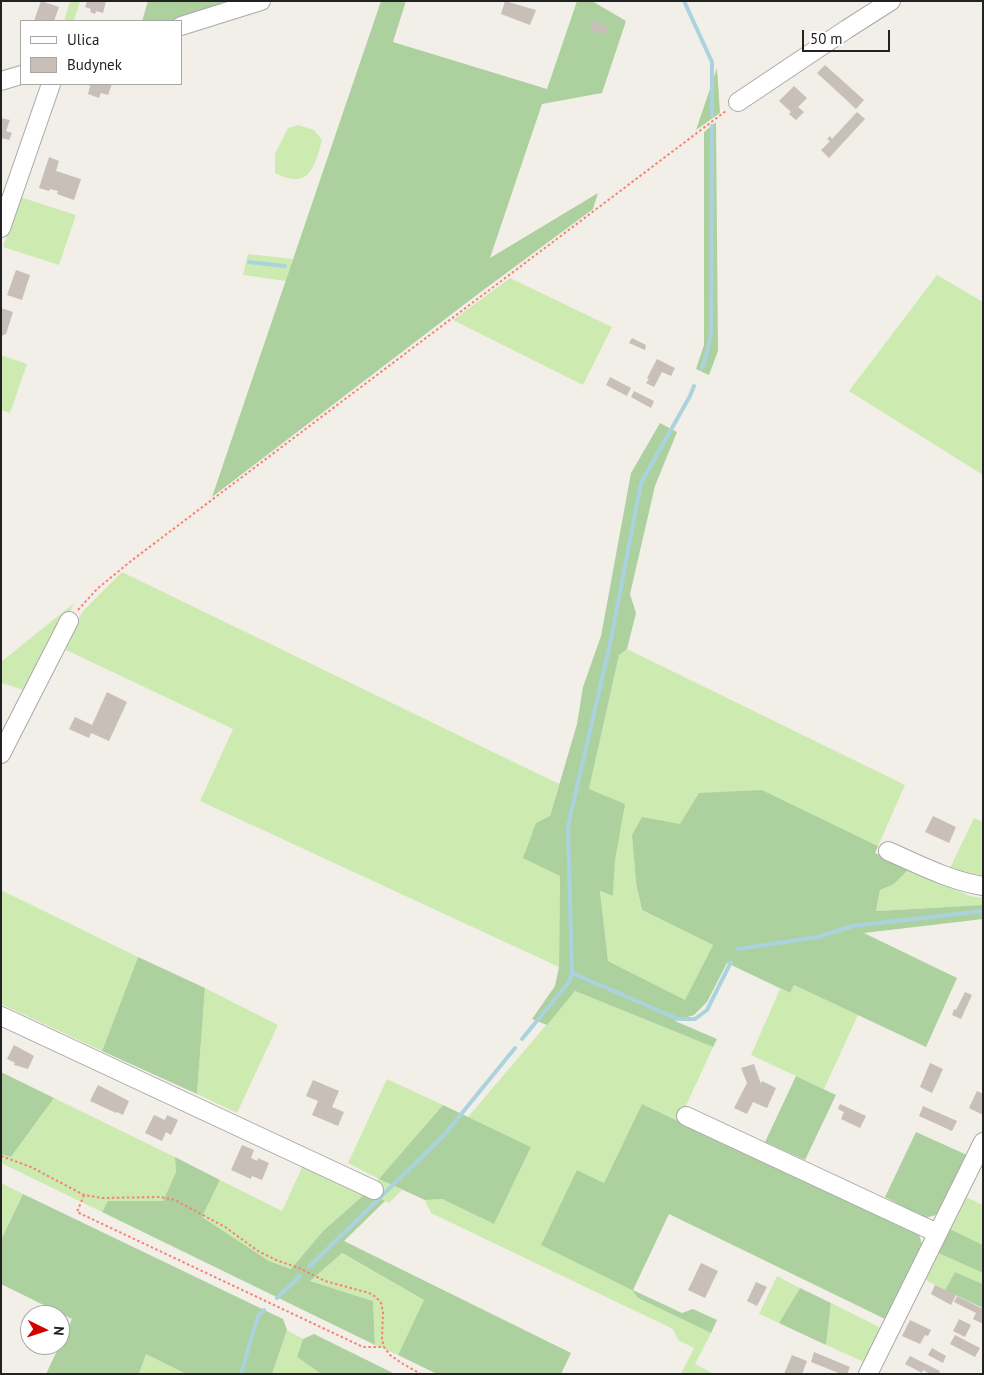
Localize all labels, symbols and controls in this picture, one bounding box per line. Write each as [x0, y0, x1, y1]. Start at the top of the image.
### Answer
legend [20, 20, 182, 85]
scale bar [804, 20, 892, 52]
text: 50 m [810, 29, 843, 48]
text: Ulica [67, 30, 99, 49]
text: Budynek [67, 55, 122, 74]
north arrow [20, 1305, 70, 1355]
text: N [50, 1326, 68, 1336]

